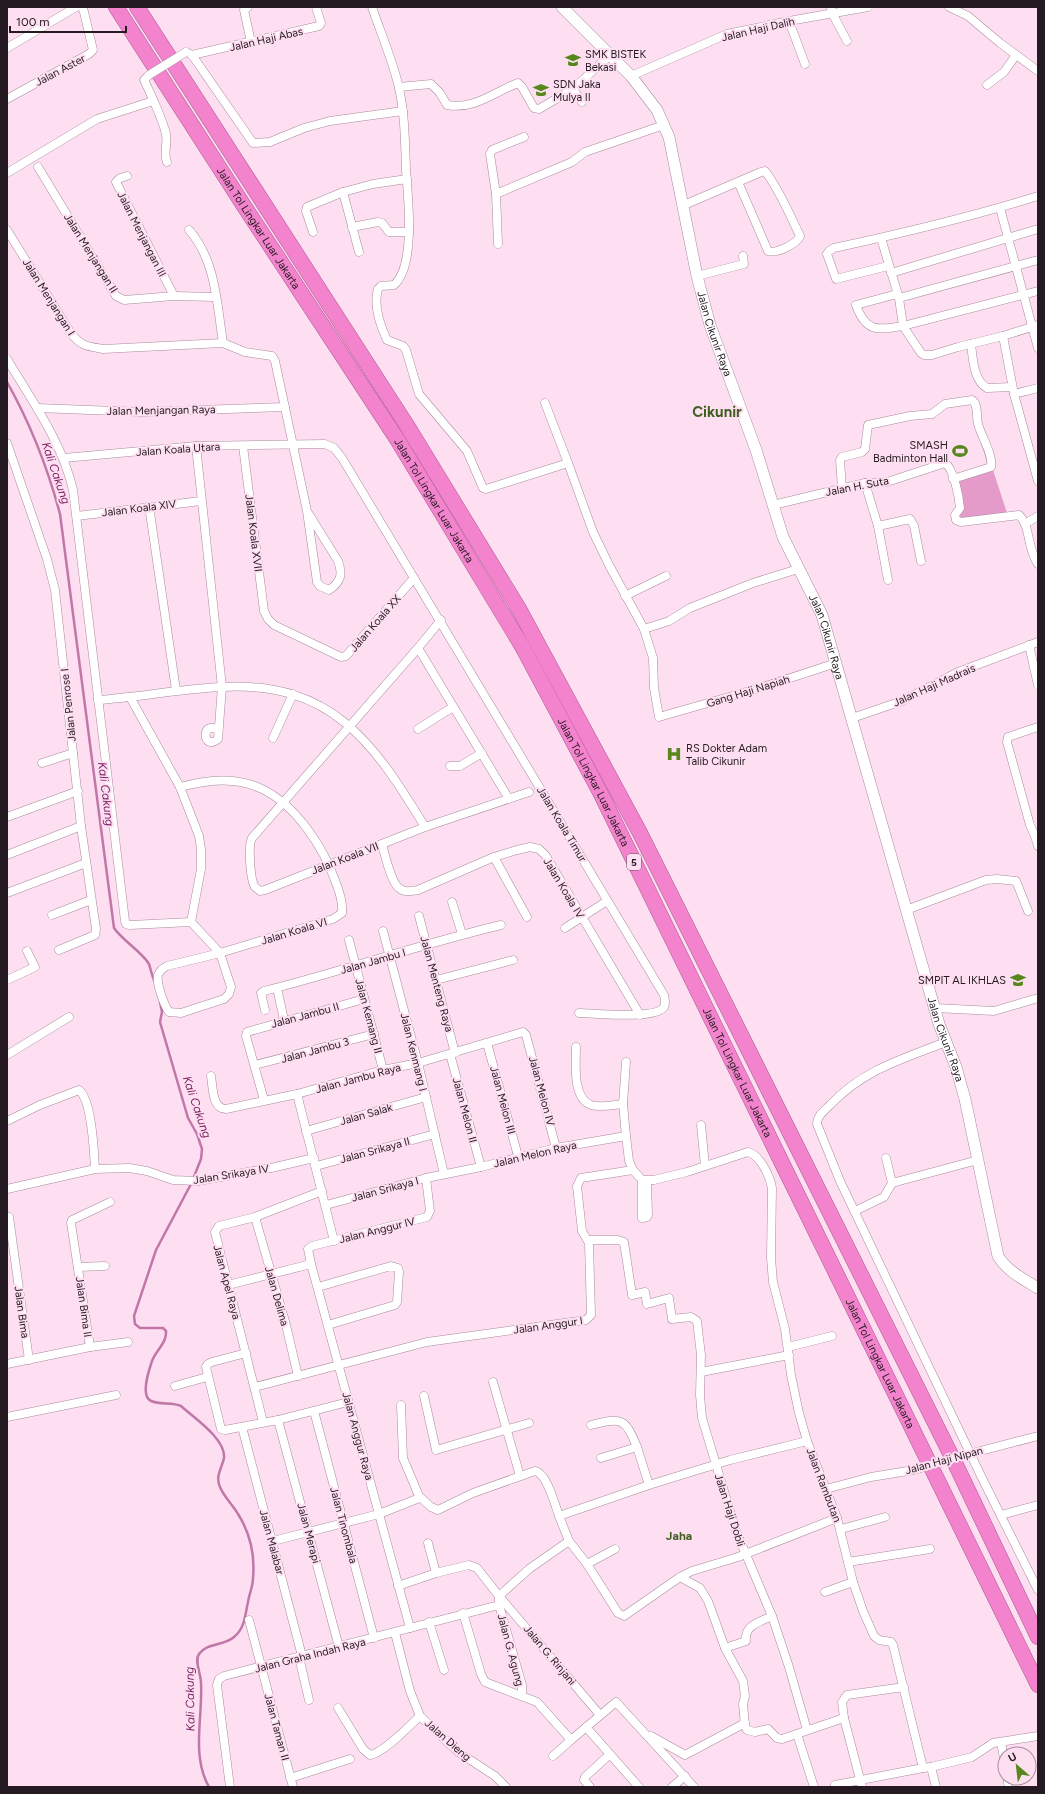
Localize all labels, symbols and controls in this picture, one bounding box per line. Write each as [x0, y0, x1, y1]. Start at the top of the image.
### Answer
scale bar [10, 8, 126, 34]
text: 100 m [16, 15, 50, 29]
street label: Jalan Haji Dalih [720, 15, 796, 44]
street label: Jalan Haji Abas [228, 25, 304, 54]
place label: SMK BISTEK Bekasi [585, 48, 647, 74]
school or university icon: SMK BISTEK Bekasi [564, 51, 582, 69]
street label: Jalan Aster [33, 52, 88, 89]
place label: SDN Jaka Mulya II [553, 78, 601, 104]
school or university icon: SDN Jaka Mulya II [532, 81, 550, 99]
street label: Jalan Tol Lingkar Luar Jakarta [214, 165, 303, 292]
street label: Jalan Menjangan III [114, 189, 169, 279]
street label: Jalan Menjangan II [61, 211, 120, 295]
street label: Jalan Menjangan I [20, 256, 77, 338]
street label: Jalan Cikunir Raya [694, 290, 734, 378]
street label: Jalan Menjangan Raya [106, 403, 216, 418]
district label: Cikunir [692, 403, 742, 421]
street label: Jalan Tol Lingkar Luar Jakarta [391, 436, 476, 565]
place label: SMASH Badminton Hall [873, 439, 948, 465]
water label: Kali Cakung [39, 440, 73, 506]
street label: Jalan Koala Utara [135, 440, 221, 459]
sports icon: SMASH Badminton Hall [951, 442, 969, 460]
street label: Jalan H. Suta [824, 474, 890, 499]
street label: Jalan Koala XVII [242, 494, 265, 572]
street label: Jalan Koala XIV [101, 497, 177, 520]
street label: Jalan Koala XX [347, 592, 404, 654]
street label: Jalan Cikunir Raya [806, 592, 846, 681]
street label: Jalan Haji Madrais [891, 661, 977, 709]
street label: Jalan Penrose I [58, 668, 79, 742]
street label: Gang Haji Napiah [705, 673, 791, 710]
street label: Jalan Tol Lingkar Luar Jakarta [555, 716, 632, 849]
place label: RS Dokter Adam Talib Cikunir [686, 742, 767, 768]
hospital icon: RS Dokter Adam Talib Cikunir [665, 745, 683, 763]
water label: Kali Cakung [95, 761, 117, 827]
street label: Jalan Koala Timur [534, 784, 589, 864]
street label: Jalan Koala VII [310, 840, 381, 877]
road number: 5 [627, 854, 641, 870]
street label: Jalan Koala IV [540, 856, 587, 921]
street label: Jalan Koala VI [260, 915, 329, 948]
street label: Jalan Menteng Raya [417, 935, 456, 1034]
street label: Jalan Jambu I [339, 946, 407, 977]
school or university icon: SMPIT AL IKHLAS [1009, 971, 1027, 989]
place label: SMPIT AL IKHLAS [918, 974, 1006, 987]
street label: Jalan Kemang II [352, 977, 385, 1055]
street label: Jalan Cikunir Raya [925, 996, 966, 1083]
street label: Jalan Jambu II [270, 1000, 341, 1031]
street label: Jalan Tol Lingkar Luar Jakarta [700, 1006, 774, 1140]
street label: Jalan Kenmang I [398, 1012, 430, 1093]
street label: Jalan Jambu 3 [280, 1035, 351, 1066]
street label: Jalan Melon IV [526, 1055, 557, 1128]
street label: Jalan Jambu Raya [314, 1061, 402, 1096]
street label: Jalan Melon III [487, 1065, 518, 1136]
water label: Kali Cakung [180, 1074, 214, 1140]
street label: Jalan Melon II [450, 1076, 479, 1144]
street label: Jalan Salak [338, 1101, 394, 1128]
street label: Jalan Srikaya II [339, 1135, 412, 1166]
street label: Jalan Melon Raya [492, 1139, 578, 1170]
street label: Jalan Srikaya IV [192, 1162, 270, 1187]
street label: Jalan Srikaya I [350, 1174, 420, 1205]
street label: Jalan Anggur IV [338, 1215, 417, 1246]
street label: Jalan Apel Raya [210, 1243, 243, 1321]
street label: Jalan Delima [262, 1265, 291, 1328]
street label: Jalan Bima II [73, 1276, 94, 1338]
street label: Jalan Bima [11, 1285, 32, 1339]
street label: Jalan Tol Lingkar Luar Jakarta [842, 1296, 917, 1431]
street label: Jalan Anggur I [512, 1314, 584, 1337]
street label: Jalan Anggur Raya [339, 1391, 376, 1482]
street label: Jalan Haji Nipan [904, 1444, 984, 1477]
street label: Jalan Rambutan [803, 1446, 844, 1524]
street label: Jalan Haji Dobli [712, 1472, 747, 1548]
street label: Jalan Tinombala [327, 1485, 360, 1565]
street label: Jalan Merapi [294, 1502, 323, 1565]
street label: Jalan Malabar [257, 1508, 287, 1576]
district label: Jaha [666, 1529, 692, 1543]
street label: Jalan G. Agung [495, 1613, 526, 1688]
street label: Jalan G. Rinjani [521, 1623, 578, 1688]
street label: Jalan Graha Indah Raya [253, 1635, 367, 1676]
water label: Kali Cakung [182, 1667, 198, 1731]
street label: Jalan Taman II [261, 1692, 292, 1762]
street label: Jalan Dieng [422, 1717, 473, 1764]
north arrow [997, 1746, 1037, 1786]
text: U [1006, 1750, 1019, 1765]

